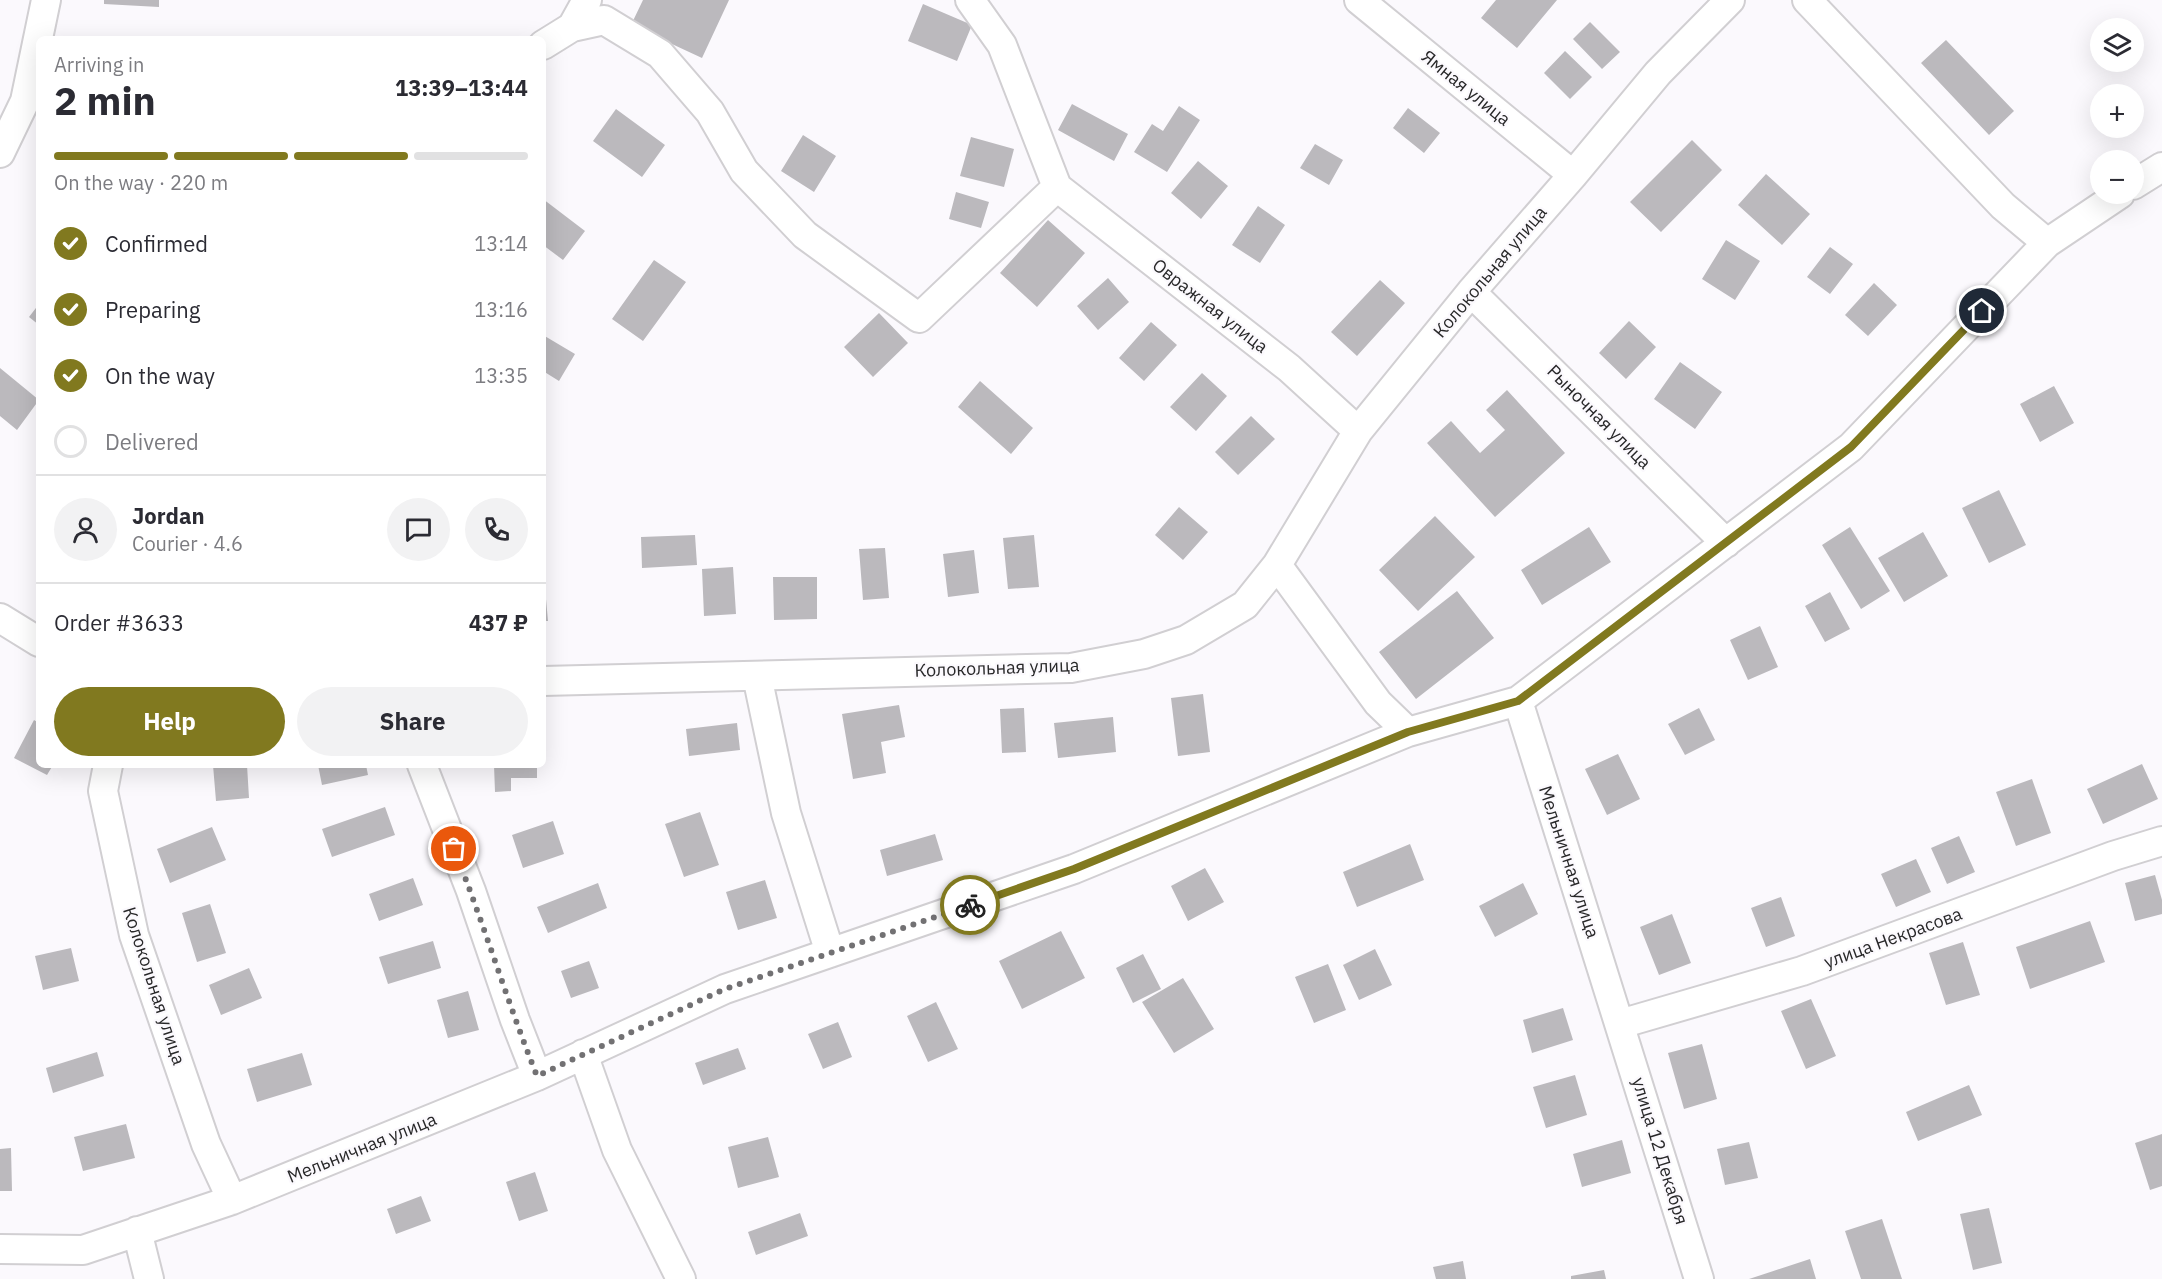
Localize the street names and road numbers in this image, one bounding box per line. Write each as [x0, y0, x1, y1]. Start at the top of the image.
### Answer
street label: Ямная улица [1417, 45, 1516, 131]
street label: Колокольная улица [1428, 201, 1552, 342]
street label: Овражная улица [1148, 253, 1273, 358]
street label: Рыночная улица [1542, 360, 1657, 474]
street label: Колокольная улица [914, 653, 1080, 682]
street label: Мельничная улица [1534, 783, 1605, 941]
street label: улица Некрасова [1821, 902, 1965, 973]
street label: Колокольная улица [118, 904, 191, 1068]
street label: улица 12 Декабря [1627, 1075, 1694, 1227]
street label: Мельничная улица [284, 1107, 440, 1188]

